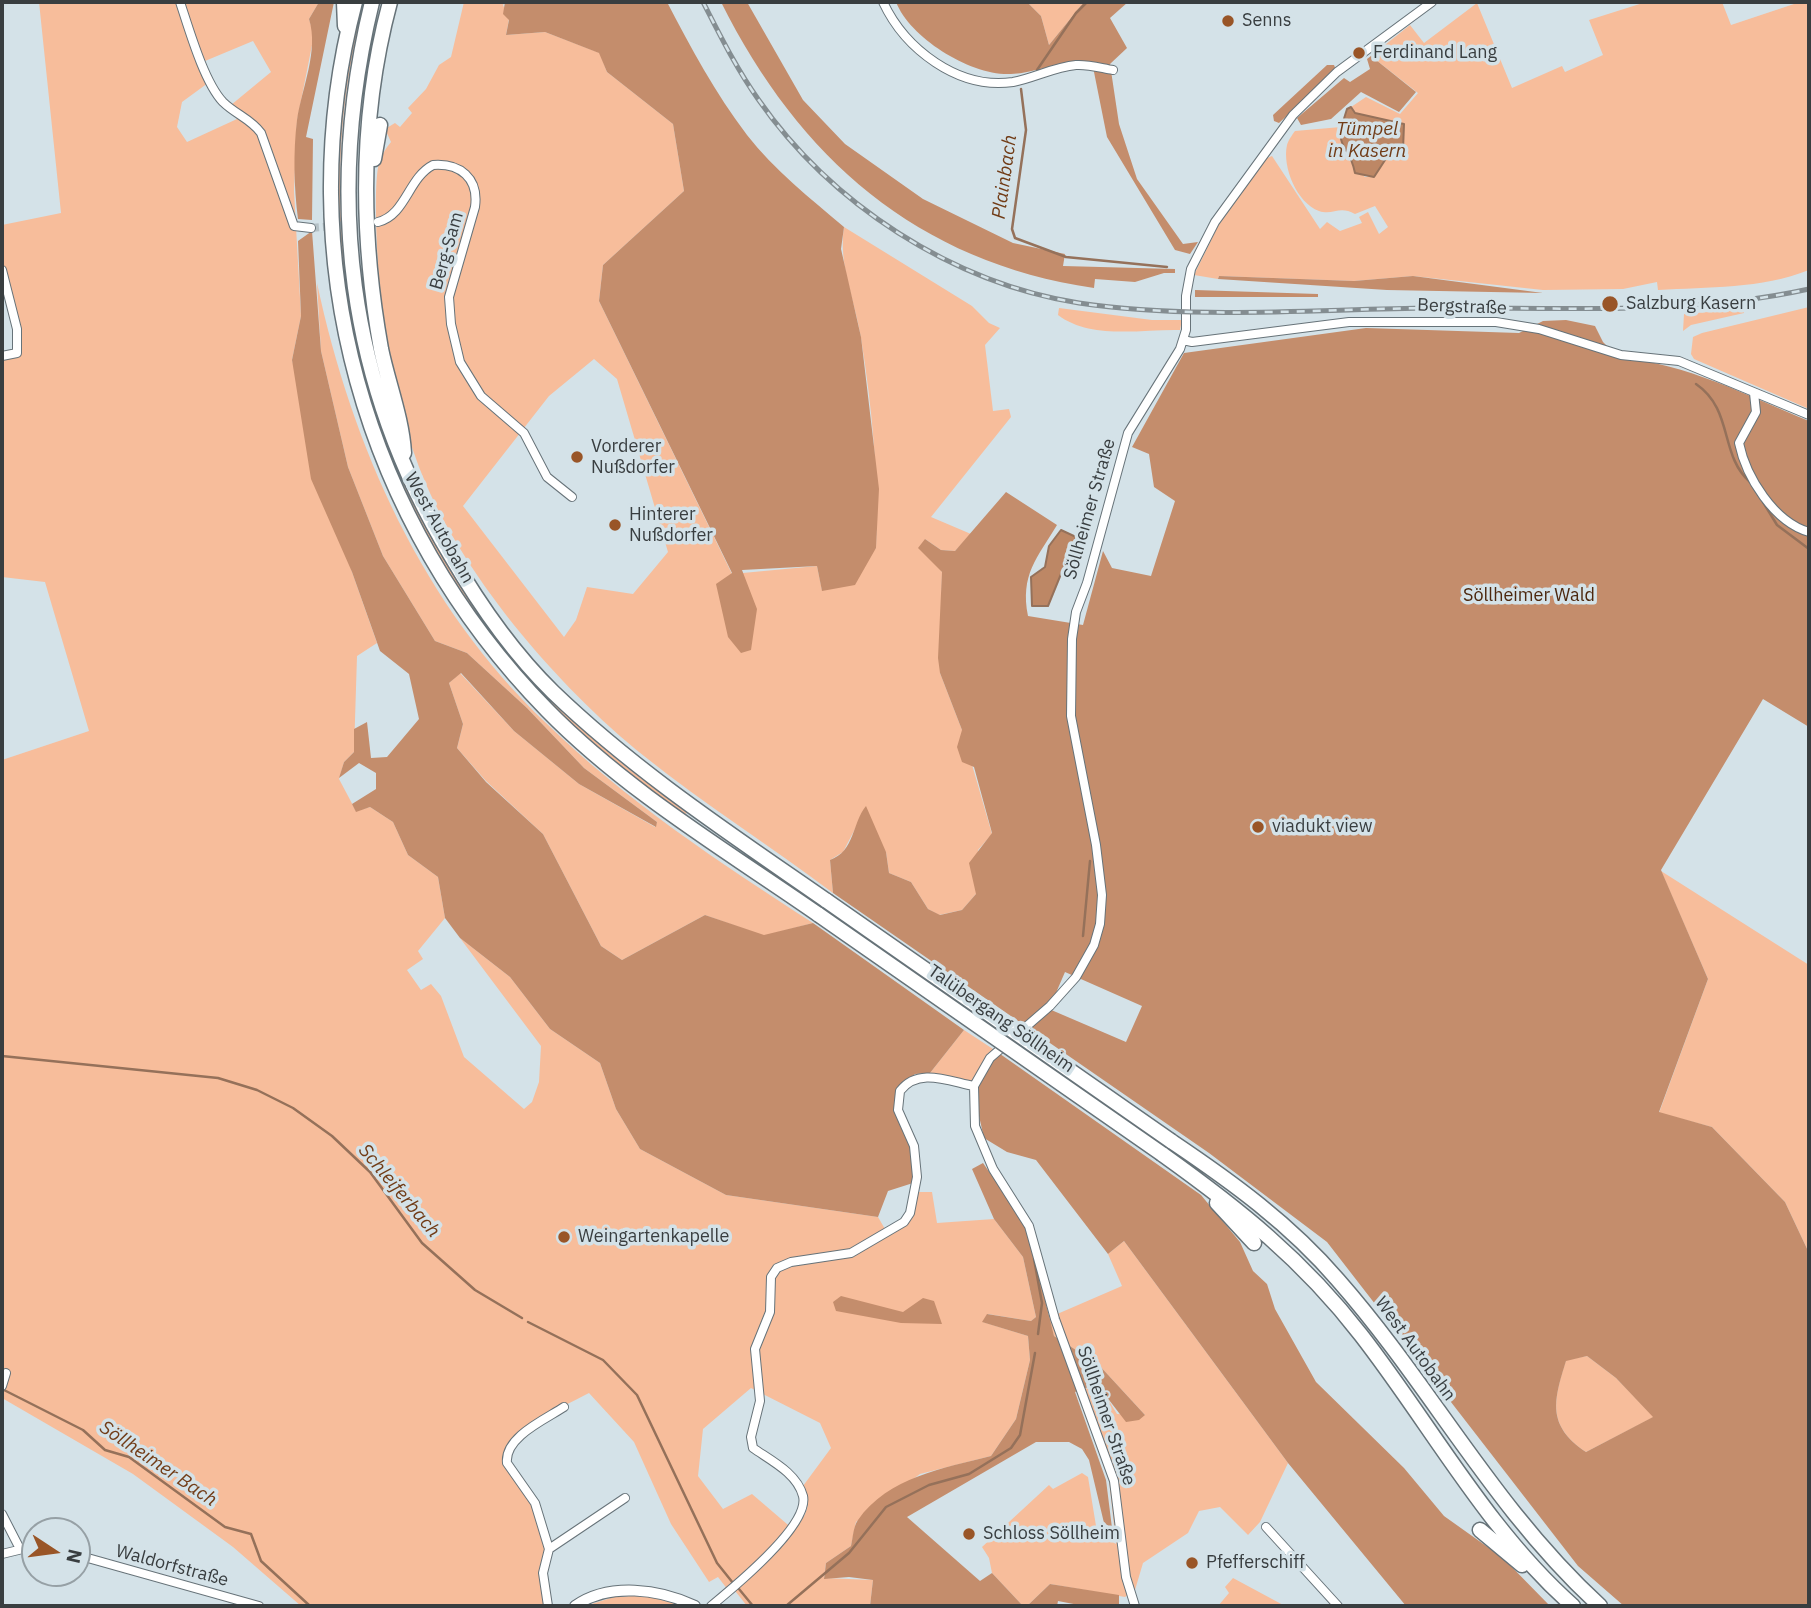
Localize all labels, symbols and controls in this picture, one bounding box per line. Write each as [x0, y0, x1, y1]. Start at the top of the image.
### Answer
place label: Senns [1242, 10, 1292, 32]
marker: Senns [1220, 13, 1236, 29]
place label: Ferdinand Lang [1373, 42, 1497, 64]
marker: Ferdinand Lang [1351, 45, 1367, 61]
water label: Tümpel in Kasern [1328, 119, 1406, 163]
water label: Plainbach [988, 133, 1022, 221]
street label: Berg-Sam [426, 210, 468, 292]
place label: Salzburg Kasern [1626, 293, 1756, 315]
marker: Salzburg Kasern [1600, 294, 1620, 314]
street label: Bergstraße [1417, 295, 1507, 319]
place label: Vorderer Nußdorfer [591, 436, 675, 478]
street label: Söllheimer Straße [1060, 436, 1120, 582]
marker: Vorderer Nußdorfer [569, 449, 585, 465]
street label: West Autobahn [400, 469, 478, 587]
place label: Hinterer Nußdorfer [629, 504, 713, 546]
marker: Hinterer Nußdorfer [607, 517, 623, 533]
park label: Söllheimer Wald [1463, 585, 1595, 607]
place label: viadukt view [1272, 816, 1372, 838]
marker: viadukt view [1250, 819, 1266, 835]
street label: Talübergang Söllheim [924, 960, 1078, 1078]
water label: Schleiferbach [353, 1140, 445, 1242]
place label: Weingartenkapelle [578, 1226, 729, 1248]
marker: Weingartenkapelle [556, 1229, 572, 1245]
street label: West Autobahn [1370, 1293, 1460, 1405]
street label: Söllheimer Straße [1072, 1344, 1140, 1488]
water label: Söllheimer Bach [95, 1416, 221, 1512]
north arrow [21, 1517, 91, 1587]
place label: Schloss Söllheim [983, 1523, 1120, 1545]
marker: Schloss Söllheim [961, 1526, 977, 1542]
street label: Waldorfstraße [113, 1541, 231, 1591]
text: N [61, 1547, 88, 1566]
place label: Pfefferschiff [1206, 1552, 1305, 1574]
marker: Pfefferschiff [1184, 1555, 1200, 1571]

